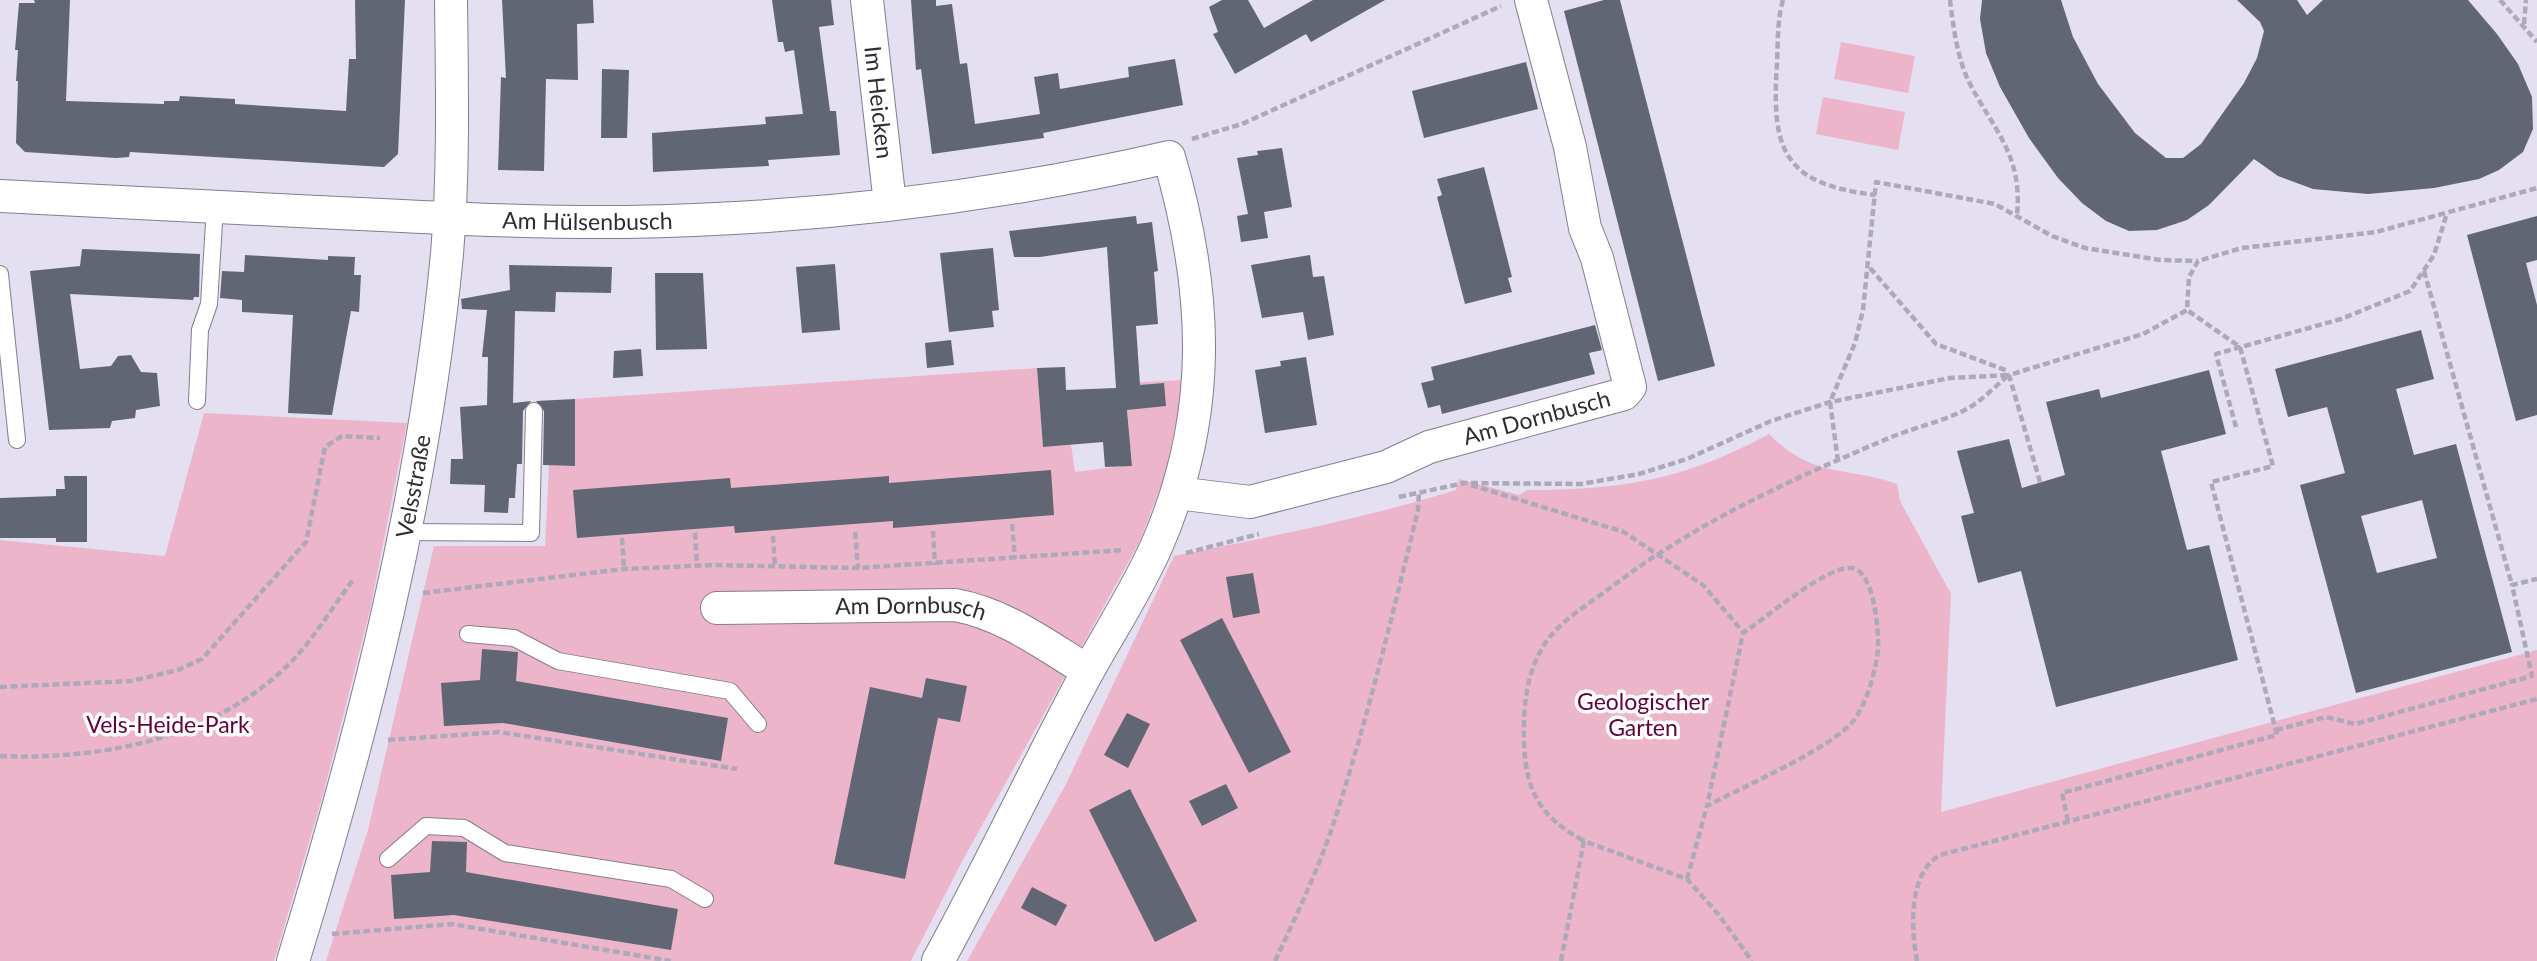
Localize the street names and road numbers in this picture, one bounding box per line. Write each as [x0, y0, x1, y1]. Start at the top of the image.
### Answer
street label: Im Heicken [859, 45, 900, 160]
street label: Am Hülsenbusch [502, 205, 673, 235]
street label: Am Dornbusch [1460, 383, 1613, 450]
street label: Velsstraße [389, 432, 436, 540]
street label: Am Dornbusch [835, 590, 990, 626]

